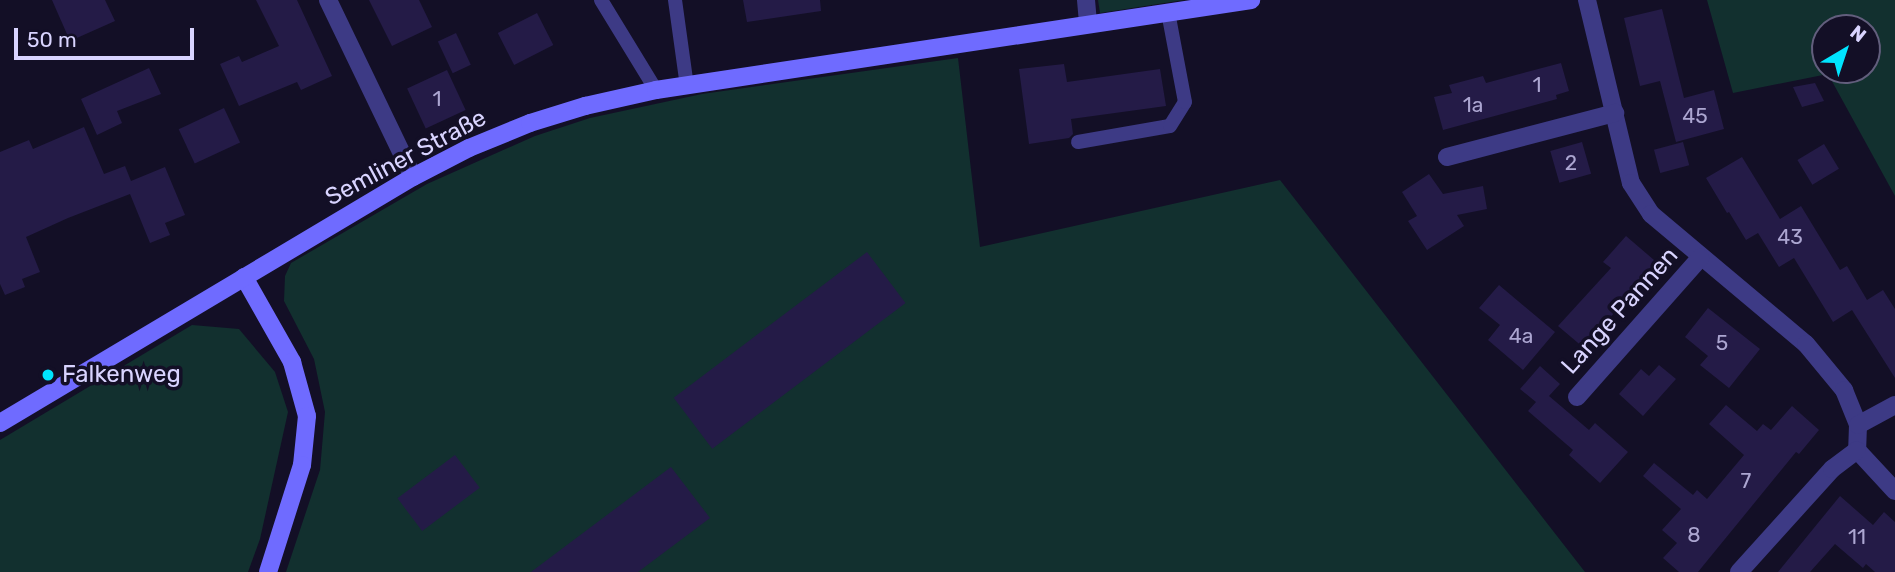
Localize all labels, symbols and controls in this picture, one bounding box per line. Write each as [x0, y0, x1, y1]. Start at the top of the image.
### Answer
scale bar [18, 14, 198, 58]
north arrow [1811, 14, 1881, 84]
text: N [1846, 21, 1871, 47]
text: 50 m [27, 27, 77, 52]
house number: 1 [1533, 72, 1541, 98]
house number: 1 [433, 86, 441, 112]
house number: 1a [1463, 92, 1483, 118]
street label: Semliner Straße [320, 103, 492, 213]
house number: 45 [1682, 103, 1708, 129]
house number: 2 [1565, 150, 1577, 176]
house number: 43 [1777, 224, 1803, 250]
street label: Lange Pannen [1556, 242, 1684, 380]
house number: 4a [1509, 323, 1533, 349]
house number: 5 [1716, 330, 1728, 356]
place label: Falkenweg [62, 361, 181, 389]
marker: Falkenweg [40, 367, 56, 383]
house number: 7 [1741, 468, 1751, 494]
house number: 8 [1687, 522, 1701, 548]
house number: 11 [1848, 524, 1866, 550]

